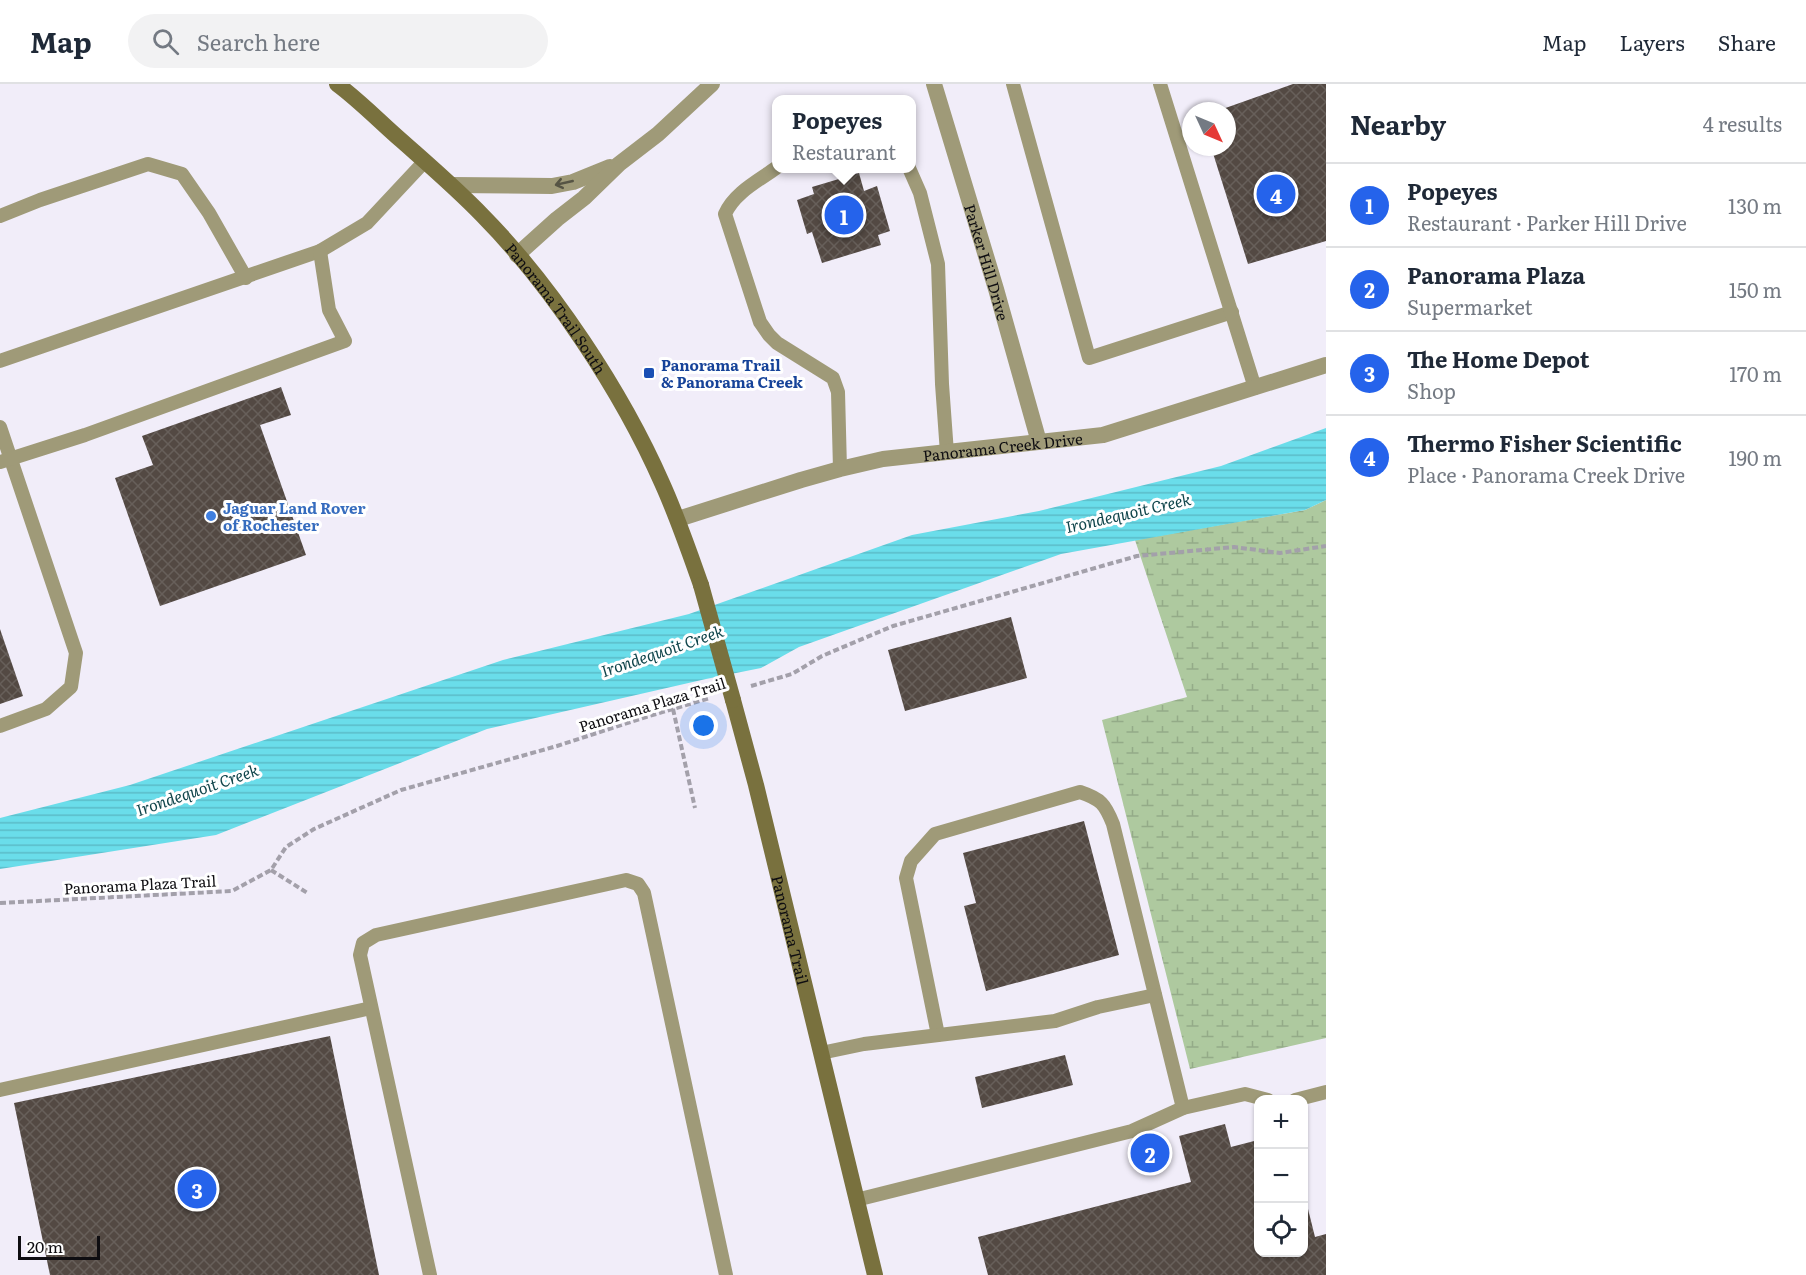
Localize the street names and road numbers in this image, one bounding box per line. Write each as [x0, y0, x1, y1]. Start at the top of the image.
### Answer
street label: Parker Hill Drive [959, 201, 1016, 323]
street label: Panorama Trail South [501, 237, 613, 378]
street label: Panorama Creek Drive [922, 426, 1084, 466]
street label: Panorama Plaza Trail [576, 671, 728, 737]
street label: Panorama Plaza Trail [63, 869, 217, 899]
street label: Panorama Trail [767, 873, 816, 987]

